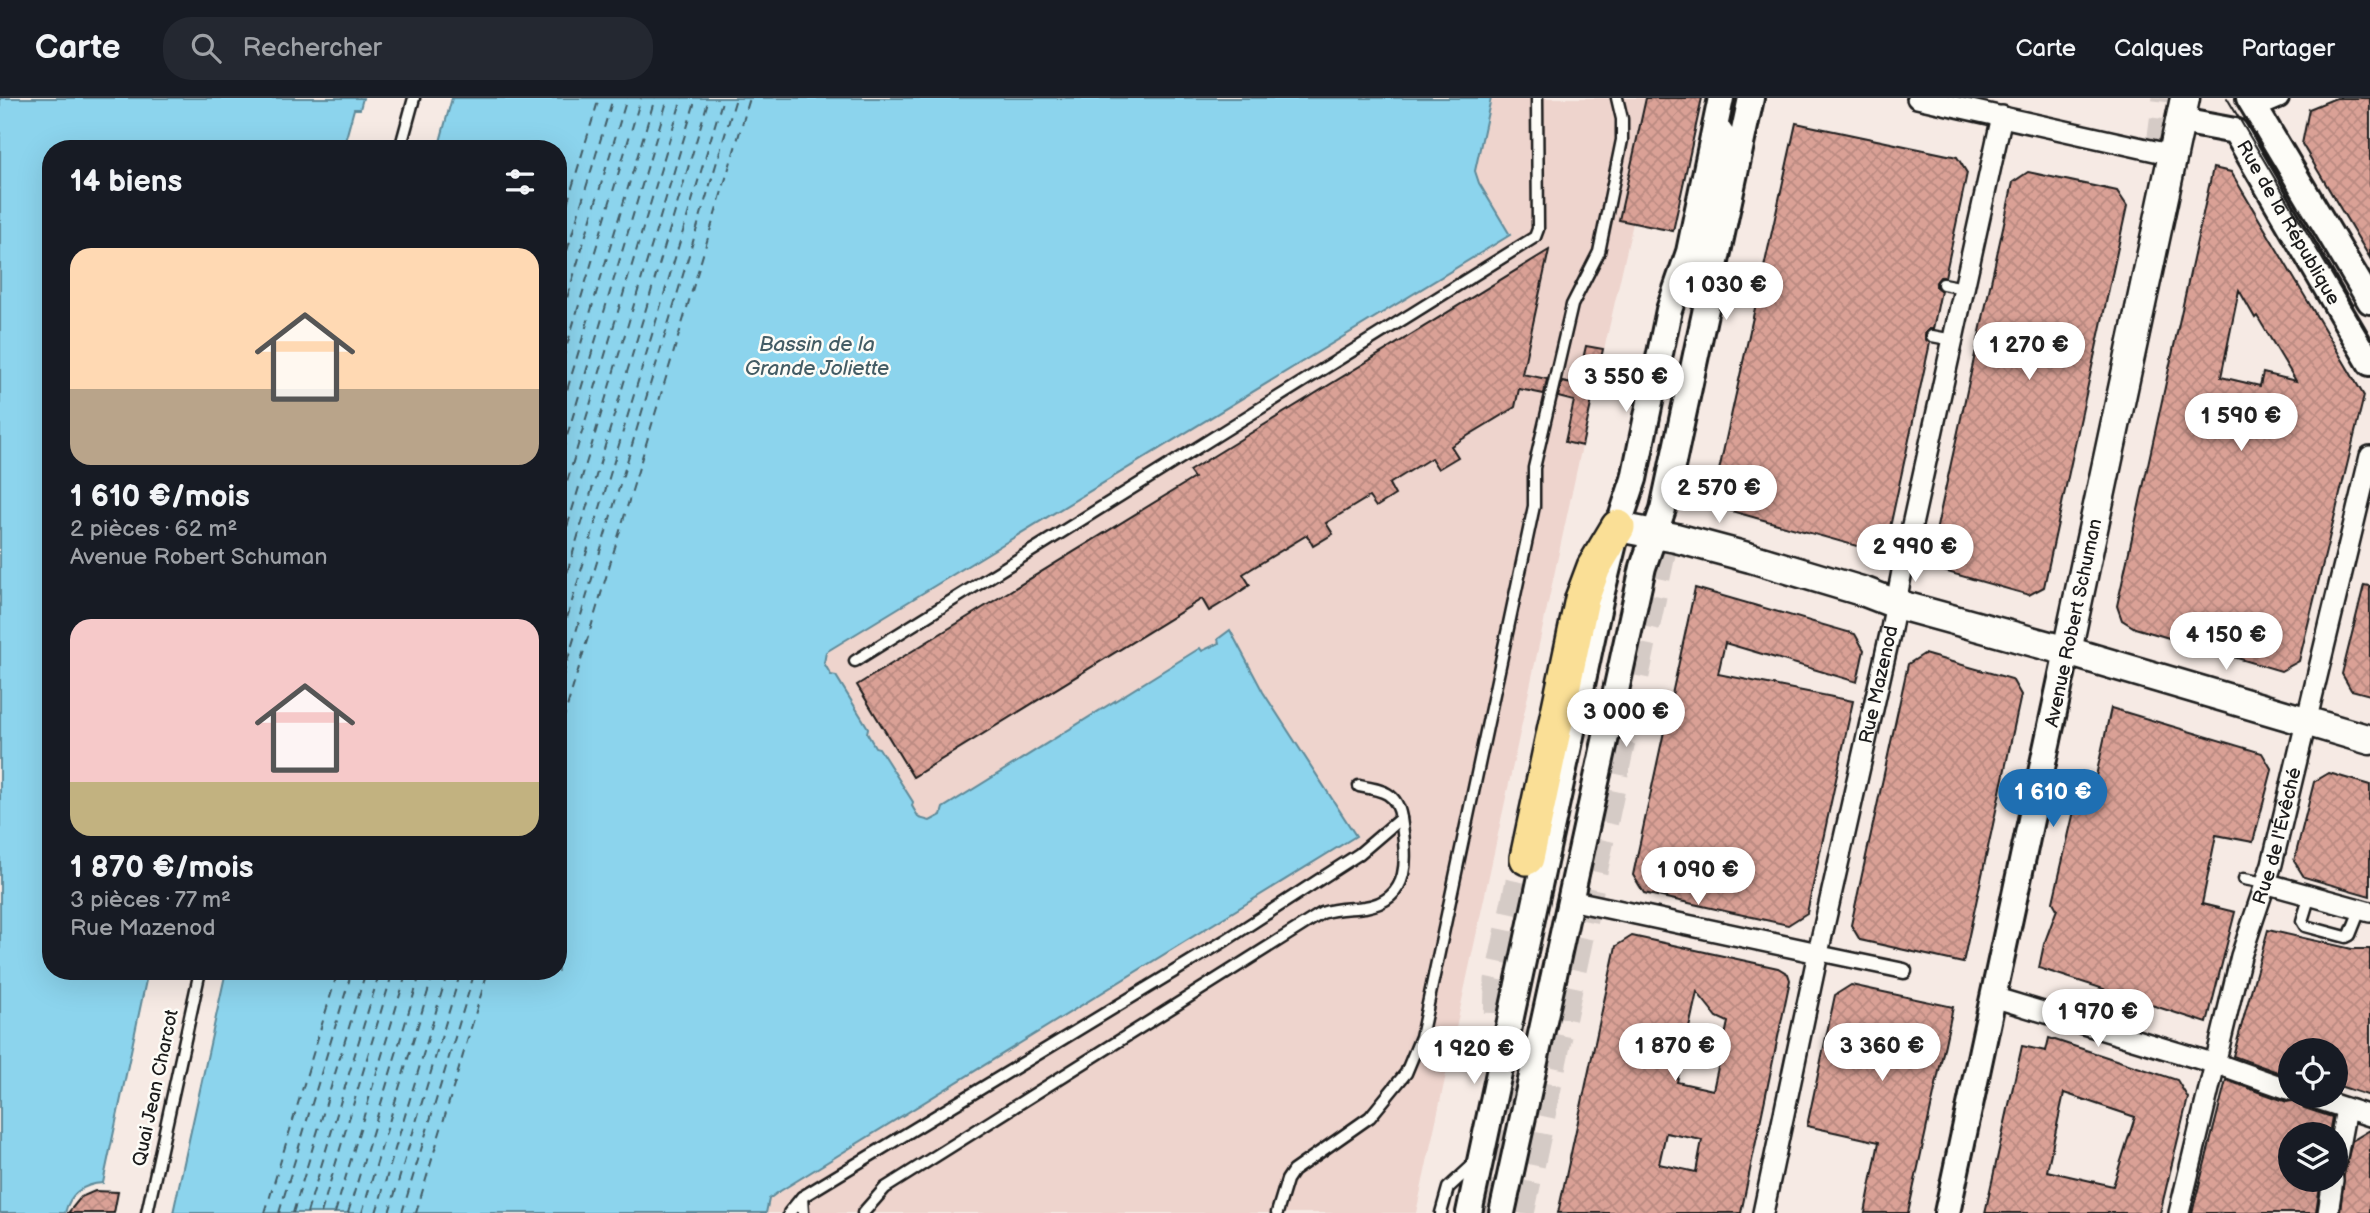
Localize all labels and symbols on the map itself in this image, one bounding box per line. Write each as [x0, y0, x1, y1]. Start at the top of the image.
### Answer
street label: Rue de la République [2231, 136, 2345, 309]
pin: 1 030 € [1661, 262, 1791, 322]
pin: 1 270 € [1964, 322, 2094, 382]
water label: Bassin de la Grande Joliette [745, 332, 889, 381]
pin: 3 550 € [1561, 354, 1691, 414]
pin: 1 590 € [2176, 394, 2306, 453]
pin: 2 570 € [1654, 466, 1784, 525]
street label: Avenue Robert Schuman [2041, 517, 2107, 729]
pin: 2 990 € [1850, 524, 1980, 584]
pin: 4 150 € [2161, 612, 2291, 672]
street label: Rue Mazenod [1854, 624, 1903, 746]
pin: 3 000 € [1561, 690, 1691, 749]
street label: Rue de l'Évêché [2248, 765, 2306, 907]
pin: 1 610 € [1988, 770, 2118, 829]
pin: 1 090 € [1633, 848, 1763, 907]
pin: 1 970 € [2033, 990, 2163, 1049]
street label: Quai Jean Charcot [128, 1007, 184, 1169]
pin: 1 870 € [1610, 1024, 1740, 1083]
pin: 3 360 € [1817, 1024, 1947, 1083]
pin: 1 920 € [1409, 1026, 1539, 1086]

